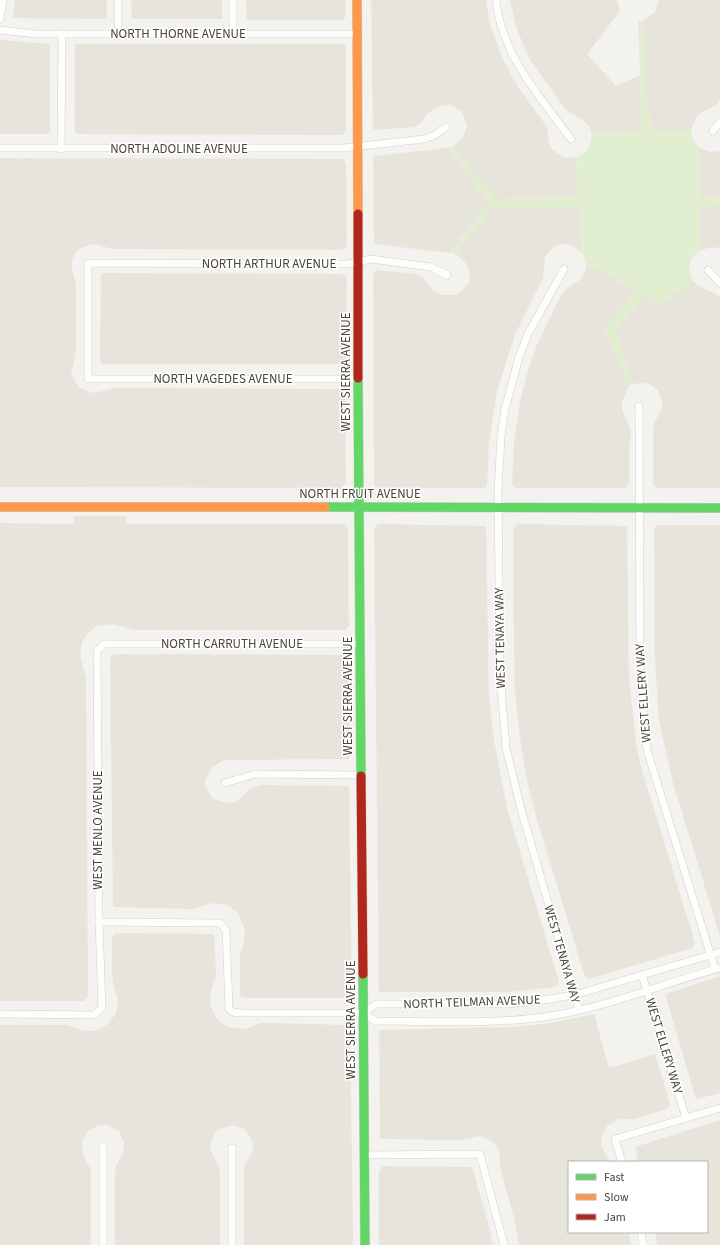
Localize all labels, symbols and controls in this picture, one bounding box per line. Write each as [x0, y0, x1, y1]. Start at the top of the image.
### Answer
street label: NORTH THORNE AVENUE [110, 25, 246, 43]
street label: NORTH ADOLINE AVENUE [110, 140, 248, 158]
street label: NORTH ARTHUR AVENUE [202, 255, 336, 273]
street label: WEST SIERRA AVENUE [337, 312, 355, 432]
street label: NORTH VAGEDES AVENUE [153, 370, 293, 388]
street label: NORTH FRUIT AVENUE [299, 485, 421, 503]
street label: WEST TENAYA WAY [490, 586, 510, 689]
street label: NORTH CARRUTH AVENUE [161, 635, 303, 653]
street label: WEST SIERRA AVENUE [339, 636, 357, 756]
street label: WEST ELLERY WAY [631, 642, 655, 743]
street label: WEST MENLO AVENUE [89, 770, 107, 890]
street label: WEST TENAYA WAY [539, 903, 585, 1006]
street label: WEST SIERRA AVENUE [342, 960, 360, 1080]
street label: NORTH TEILMAN AVENUE [403, 991, 541, 1013]
street label: WEST ELLERY WAY [641, 996, 687, 1097]
legend [568, 1161, 708, 1233]
text: Fast [604, 1169, 624, 1186]
text: Slow [604, 1189, 629, 1206]
text: Jam [604, 1209, 626, 1226]

